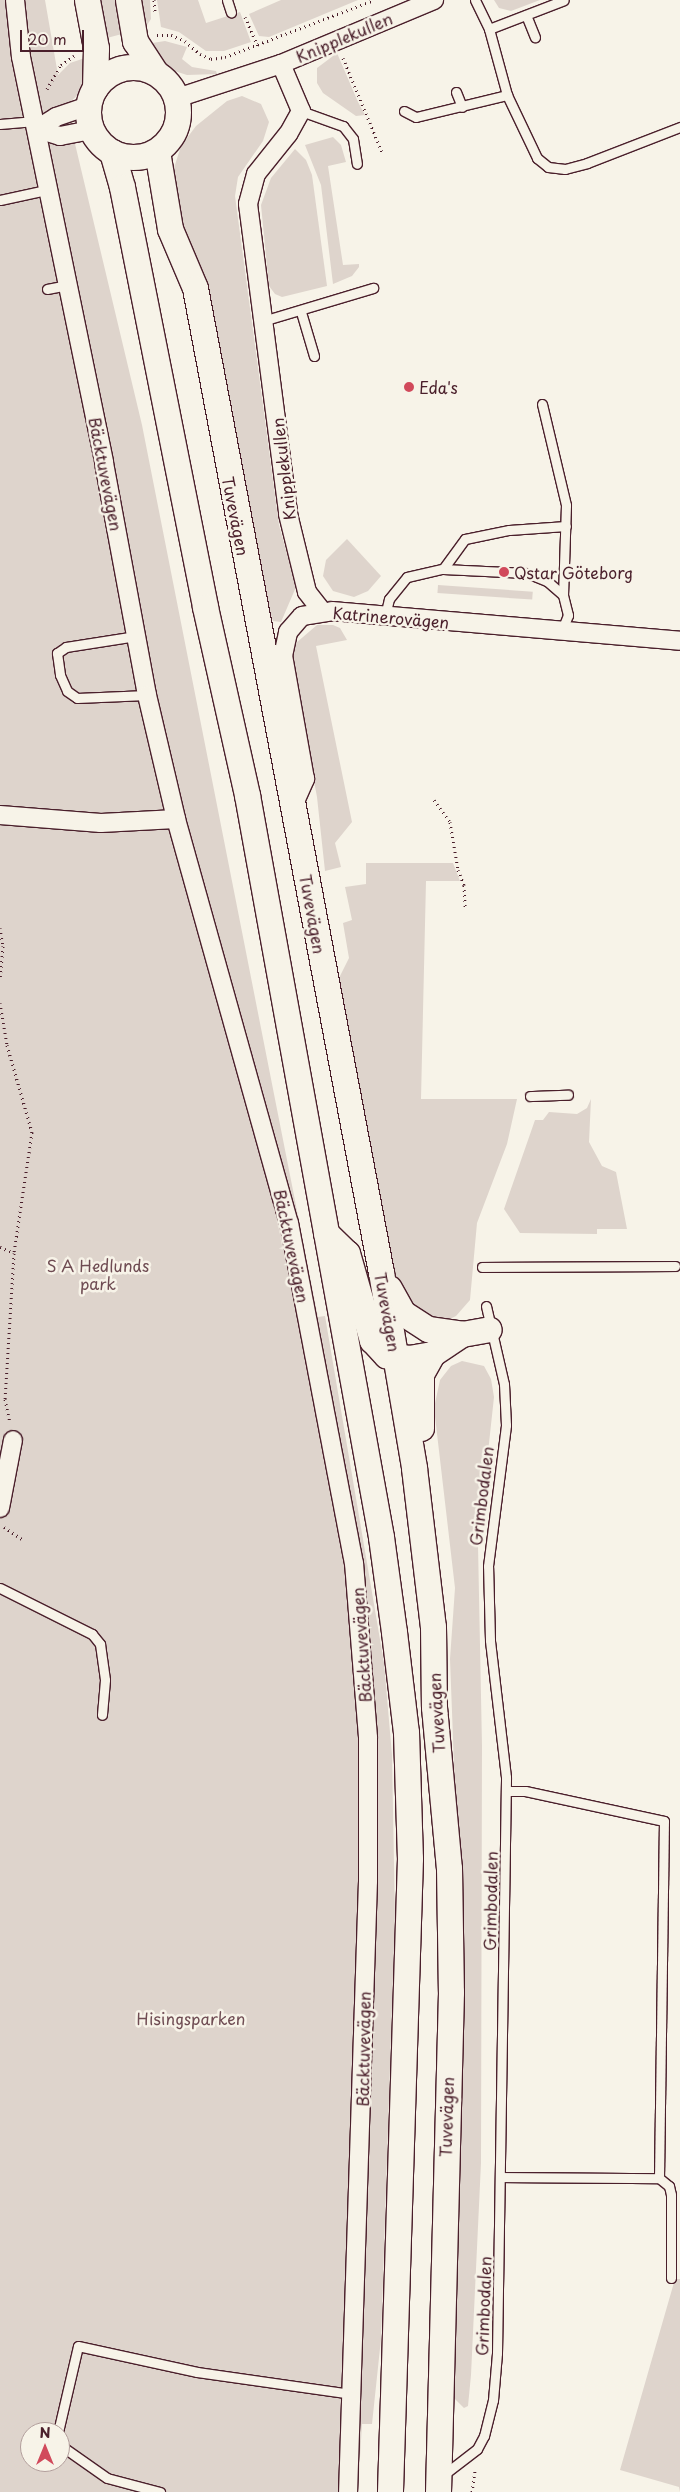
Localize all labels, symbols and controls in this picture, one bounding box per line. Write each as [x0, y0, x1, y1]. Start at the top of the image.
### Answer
street label: Knipplekullen [293, 8, 395, 66]
scale bar [22, 20, 86, 52]
text: 20 m [28, 27, 67, 50]
place label: Eda's [419, 377, 458, 397]
marker: Eda's [403, 381, 415, 393]
street label: Bäcktuvevägen [86, 416, 126, 532]
street label: Knipplekullen [267, 417, 299, 521]
street label: Tuvevägen [219, 475, 253, 557]
place label: Qstar Göteborg [514, 562, 634, 582]
marker: Qstar Göteborg [498, 566, 510, 578]
street label: Katrinerovägen [332, 602, 450, 632]
street label: Tuvevägen [297, 873, 329, 955]
street label: Bäcktuvevägen [271, 1188, 313, 1304]
park label: S A Hedlunds park [46, 1255, 150, 1293]
street label: Tuvevägen [372, 1271, 404, 1353]
street label: Grimbodalen [465, 1445, 497, 1547]
street label: Bäcktuvevägen [347, 1587, 375, 1703]
street label: Tuvevägen [424, 1672, 448, 1754]
street label: Grimbodalen [480, 1851, 500, 1951]
street label: Bäcktuvevägen [352, 1991, 374, 2107]
park label: Hisingsparken [137, 2008, 245, 2028]
street label: Tuvevägen [435, 2077, 457, 2157]
street label: Grimbodalen [472, 2256, 494, 2356]
north arrow [20, 2422, 70, 2472]
text: N [39, 2422, 51, 2443]

